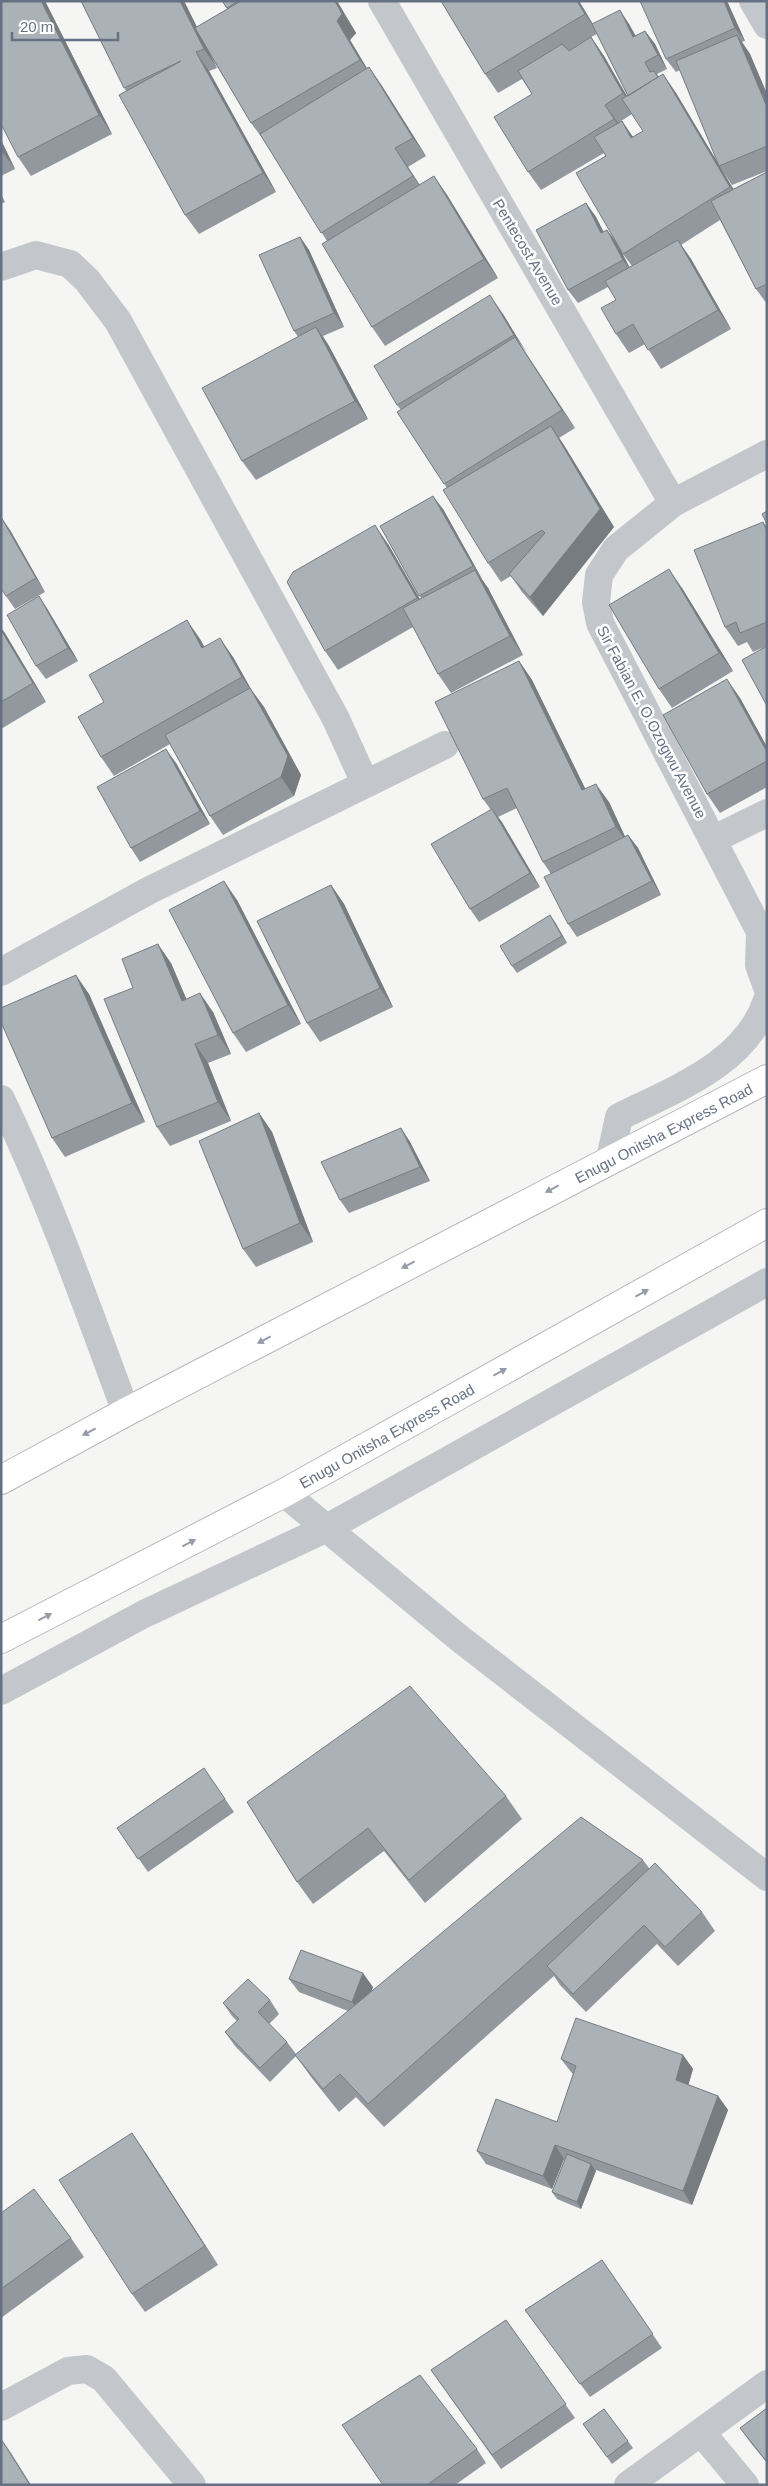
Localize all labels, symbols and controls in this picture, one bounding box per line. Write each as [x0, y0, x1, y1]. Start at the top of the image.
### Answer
scale bar [12, 10, 119, 42]
text: 20 m [20, 18, 53, 35]
street label: Pentecost Avenue [490, 196, 566, 308]
street label: Sir Fabian E. O.Ozogwu Avenue [594, 623, 710, 821]
street label: Enugu Onitsha Express Road [572, 1080, 755, 1186]
one-way arrow [545, 1185, 559, 1194]
one-way arrow [401, 1261, 415, 1269]
one-way arrow [635, 1289, 650, 1297]
one-way arrow [257, 1336, 271, 1344]
one-way arrow [494, 1368, 507, 1377]
street label: Enugu Onitsha Express Road [296, 1380, 477, 1491]
one-way arrow [82, 1428, 97, 1436]
one-way arrow [182, 1539, 196, 1547]
one-way arrow [37, 1613, 52, 1621]

